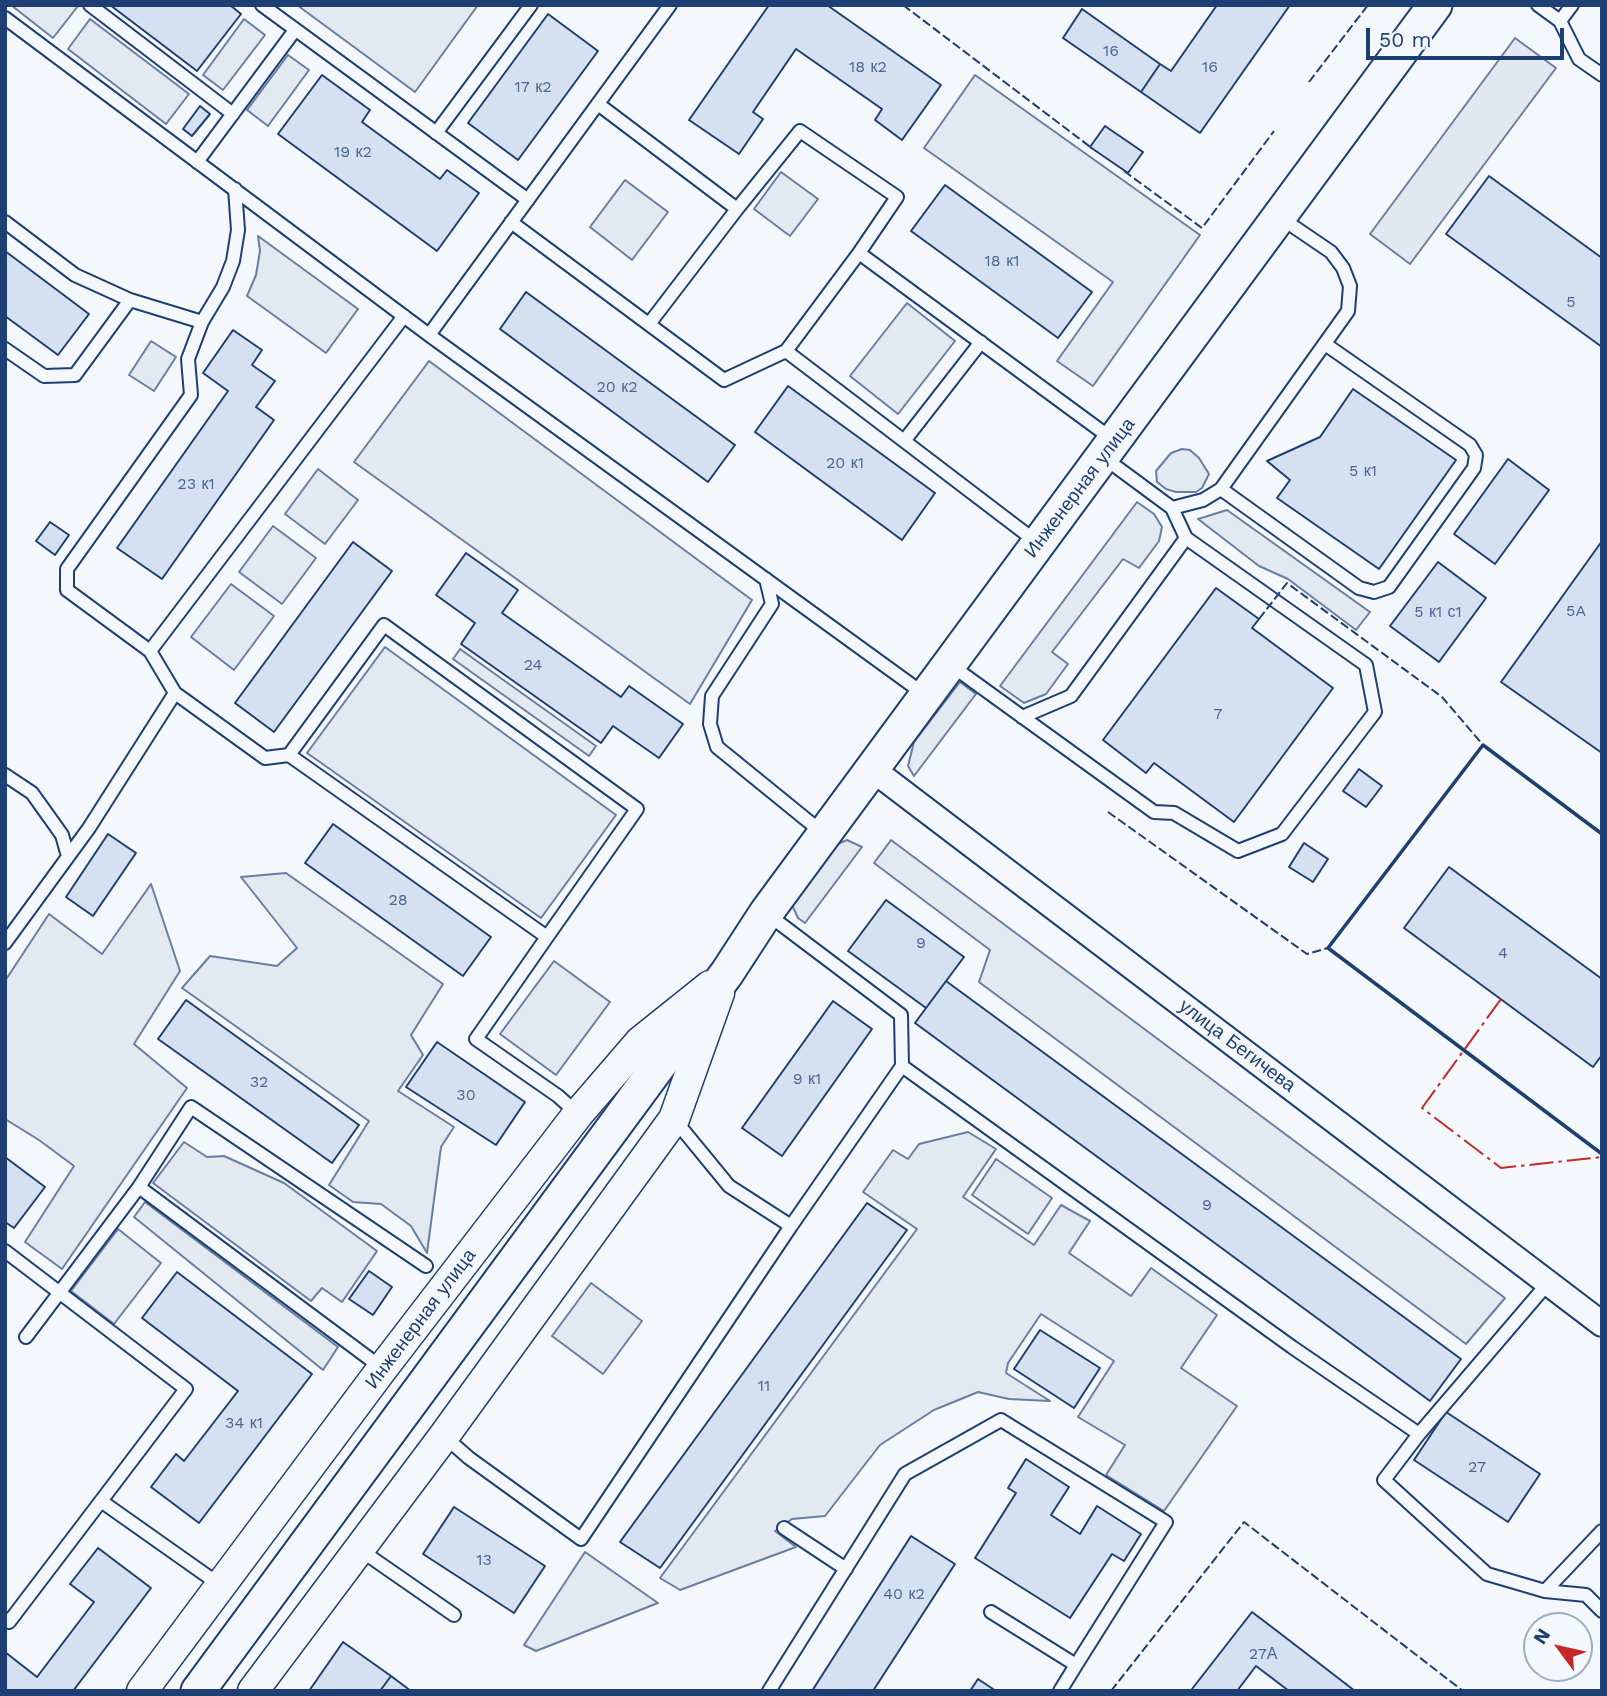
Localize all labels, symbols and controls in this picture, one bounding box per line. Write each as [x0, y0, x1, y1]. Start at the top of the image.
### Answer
scale bar [1369, 14, 1567, 58]
text: 50 m [1379, 27, 1431, 52]
house number: 16 [1103, 41, 1119, 61]
house number: 18 к2 [849, 57, 887, 77]
house number: 16 [1202, 57, 1218, 77]
house number: 17 к2 [515, 77, 551, 97]
house number: 19 к2 [334, 142, 372, 162]
house number: 18 к1 [985, 251, 1019, 271]
house number: 5 [1566, 292, 1576, 312]
house number: 20 к2 [596, 377, 638, 397]
street label: Инженерная улица [1020, 414, 1140, 562]
house number: 20 к1 [826, 453, 864, 473]
house number: 5 к1 [1349, 461, 1377, 481]
house number: 23 к1 [177, 474, 215, 494]
house number: 5A [1566, 601, 1586, 621]
house number: 5 к1 с1 [1414, 602, 1462, 622]
house number: 24 [524, 655, 542, 675]
house number: 7 [1214, 704, 1222, 724]
house number: 28 [388, 890, 408, 910]
house number: 9 [916, 933, 926, 953]
house number: 4 [1498, 943, 1508, 963]
street label: улица Бегичева [1174, 995, 1300, 1097]
house number: 9 к1 [793, 1069, 821, 1089]
house number: 32 [250, 1072, 268, 1092]
house number: 30 [456, 1085, 476, 1105]
house number: 9 [1202, 1195, 1212, 1215]
street label: Инженерная улица [361, 1245, 481, 1393]
house number: 11 [758, 1376, 770, 1396]
house number: 34 к1 [225, 1413, 263, 1433]
house number: 27 [1468, 1457, 1486, 1477]
house number: 13 [476, 1550, 492, 1570]
house number: 40 к2 [883, 1584, 925, 1604]
north arrow [1523, 1612, 1593, 1682]
text: N [1528, 1624, 1555, 1649]
house number: 27А [1249, 1644, 1277, 1664]

